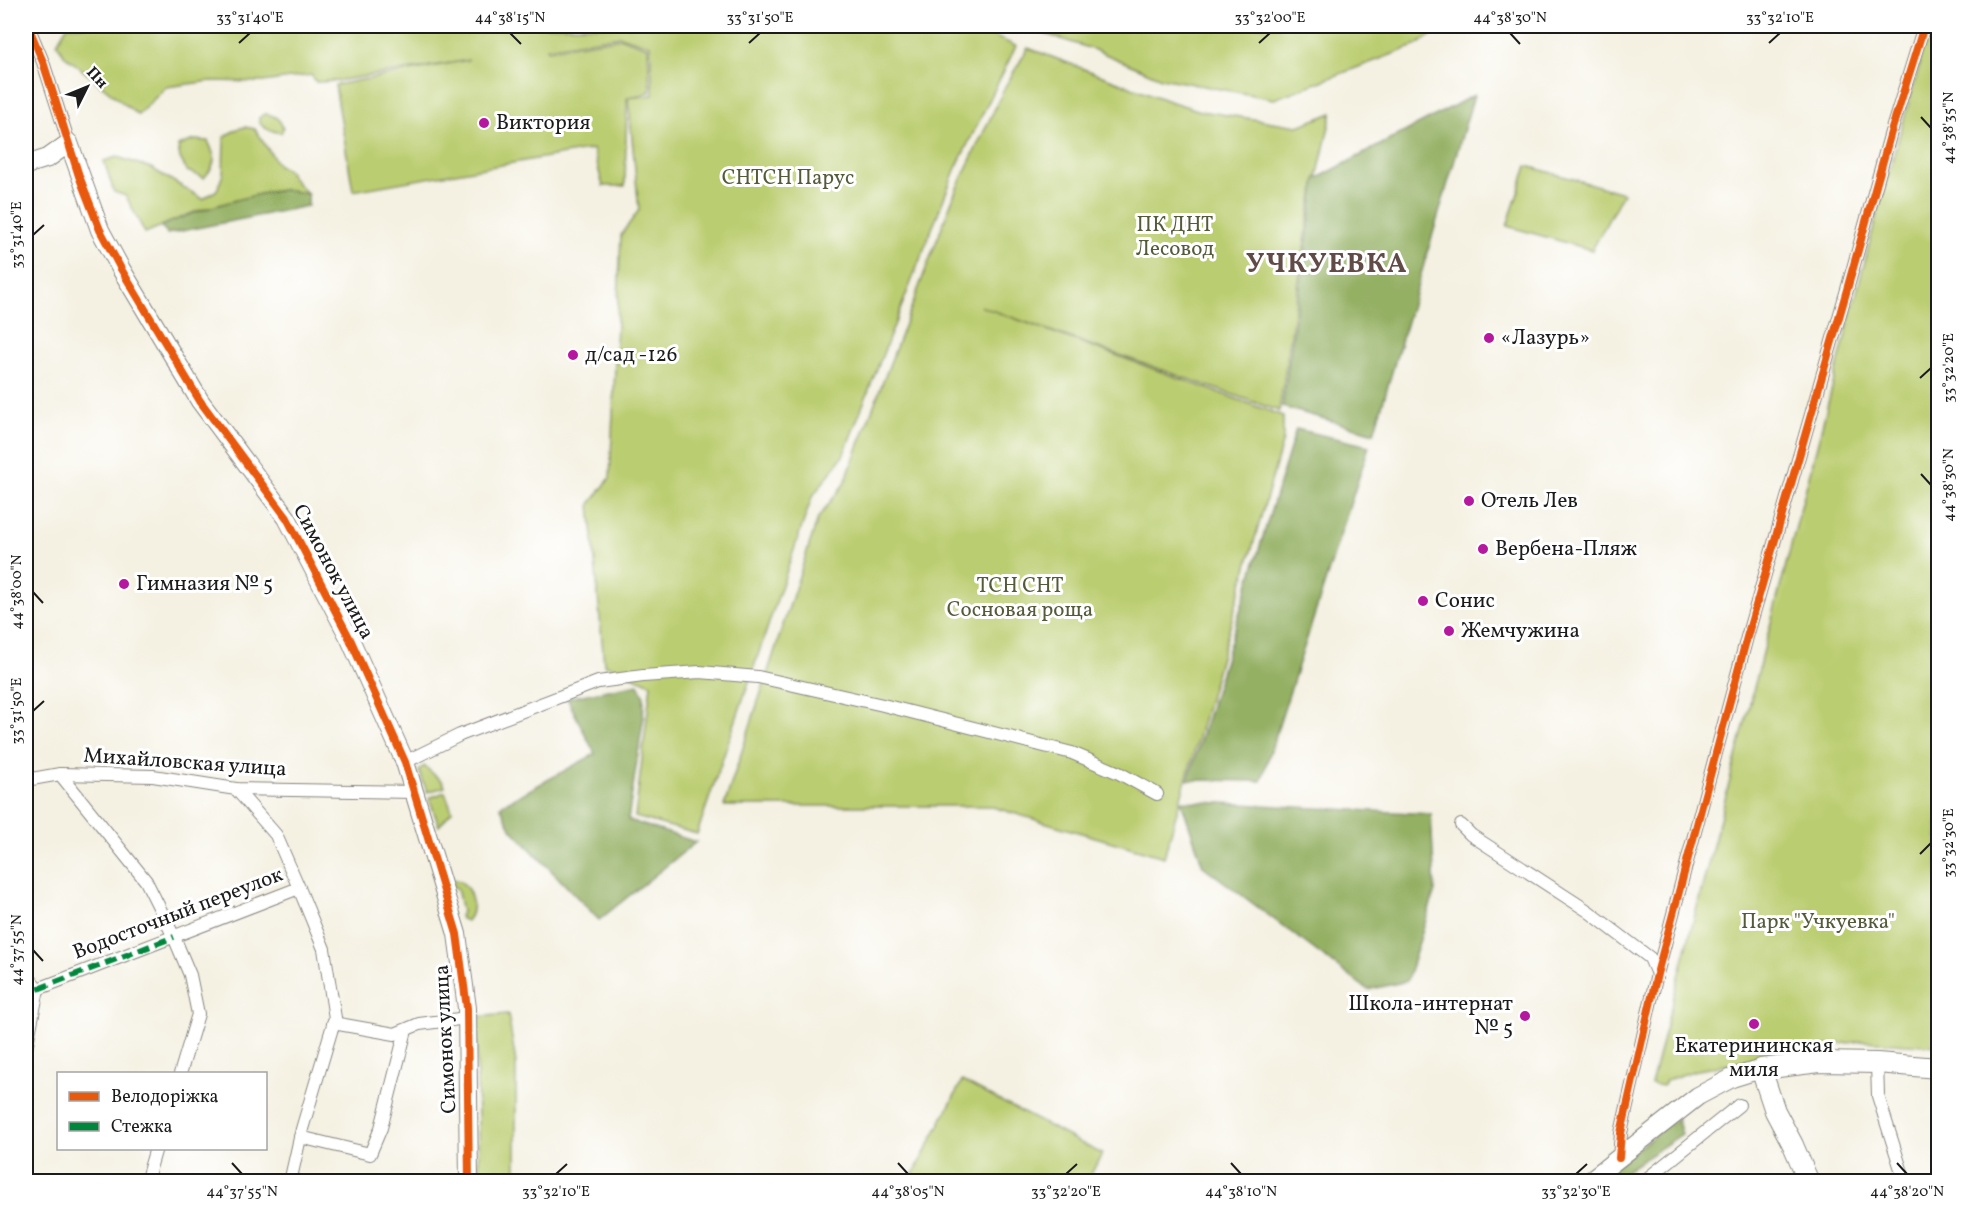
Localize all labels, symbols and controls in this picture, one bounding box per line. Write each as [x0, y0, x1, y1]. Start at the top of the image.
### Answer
text: 33°31'40"E [216, 8, 284, 29]
text: 44°38'15"N [475, 8, 545, 29]
text: 33°31'50"E [726, 8, 794, 29]
text: 33°32'00"E [1234, 8, 1306, 29]
text: 44°38'30"N [1473, 8, 1547, 29]
text: 33°32'10"E [1746, 8, 1814, 29]
north arrow [57, 57, 117, 117]
text: Пн [81, 62, 112, 94]
text: 44°38'35"N [1939, 92, 1960, 164]
place label: Виктория [496, 109, 591, 138]
marker: Виктория [477, 116, 491, 130]
park label: СНТСН Парус [722, 164, 854, 193]
text: 33°31'40"E [7, 201, 28, 269]
park label: ПК ДНТ Лесовод [1136, 211, 1214, 264]
district label: УЧКУЕВКА [1246, 246, 1408, 284]
place label: «Лазурь» [1501, 324, 1590, 353]
marker: «Лазурь» [1482, 331, 1496, 345]
text: 33°32'20"E [1939, 333, 1960, 403]
place label: д/сад -126 [585, 341, 677, 370]
marker: д/сад -126 [566, 348, 580, 362]
text: 44°38'30"N [1939, 448, 1960, 522]
place label: Отель Лев [1481, 487, 1578, 516]
marker: Отель Лев [1462, 494, 1476, 508]
street label: Симонок улица [285, 499, 381, 645]
place label: Вербена-Пляж [1495, 535, 1638, 564]
marker: Вербена-Пляж [1476, 542, 1490, 556]
text: 44°38'00"N [7, 554, 28, 630]
place label: Гимназия № 5 [136, 570, 273, 599]
park label: ТСН СНТ Сосновая роща [947, 572, 1093, 625]
marker: Гимназия № 5 [117, 577, 131, 591]
place label: Сонис [1435, 587, 1495, 616]
marker: Сонис [1416, 594, 1430, 608]
place label: Жемчужина [1461, 617, 1580, 646]
marker: Жемчужина [1442, 624, 1456, 638]
text: 33°31'50"E [7, 677, 28, 745]
street label: Михайловская улица [82, 741, 288, 785]
text: 33°32'30"E [1939, 808, 1960, 878]
street label: Водосточный переулок [69, 861, 287, 967]
park label: Парк "Учкуевка" [1741, 908, 1895, 937]
text: 44°37'55"N [7, 914, 28, 986]
street label: Симонок улица [428, 964, 464, 1114]
place label: Школа-интернат № 5 [1348, 990, 1513, 1043]
marker: Школа-интернат № 5 [1518, 1009, 1532, 1023]
marker: Екатерининская миля [1747, 1017, 1761, 1031]
place label: Екатерининская миля [1675, 1032, 1834, 1085]
legend [57, 1072, 267, 1150]
text: Велодоріжка [111, 1085, 219, 1110]
text: Стежка [111, 1115, 173, 1140]
text: 44°37'55"N [206, 1182, 278, 1203]
text: 33°32'10"E [522, 1182, 590, 1203]
text: 44°38'05"N [871, 1182, 945, 1203]
text: 33°32'20"E [1031, 1182, 1101, 1203]
text: 44°38'10"N [1205, 1182, 1277, 1203]
text: 33°32'30"E [1541, 1182, 1611, 1203]
text: 44°38'20"N [1870, 1182, 1944, 1203]

